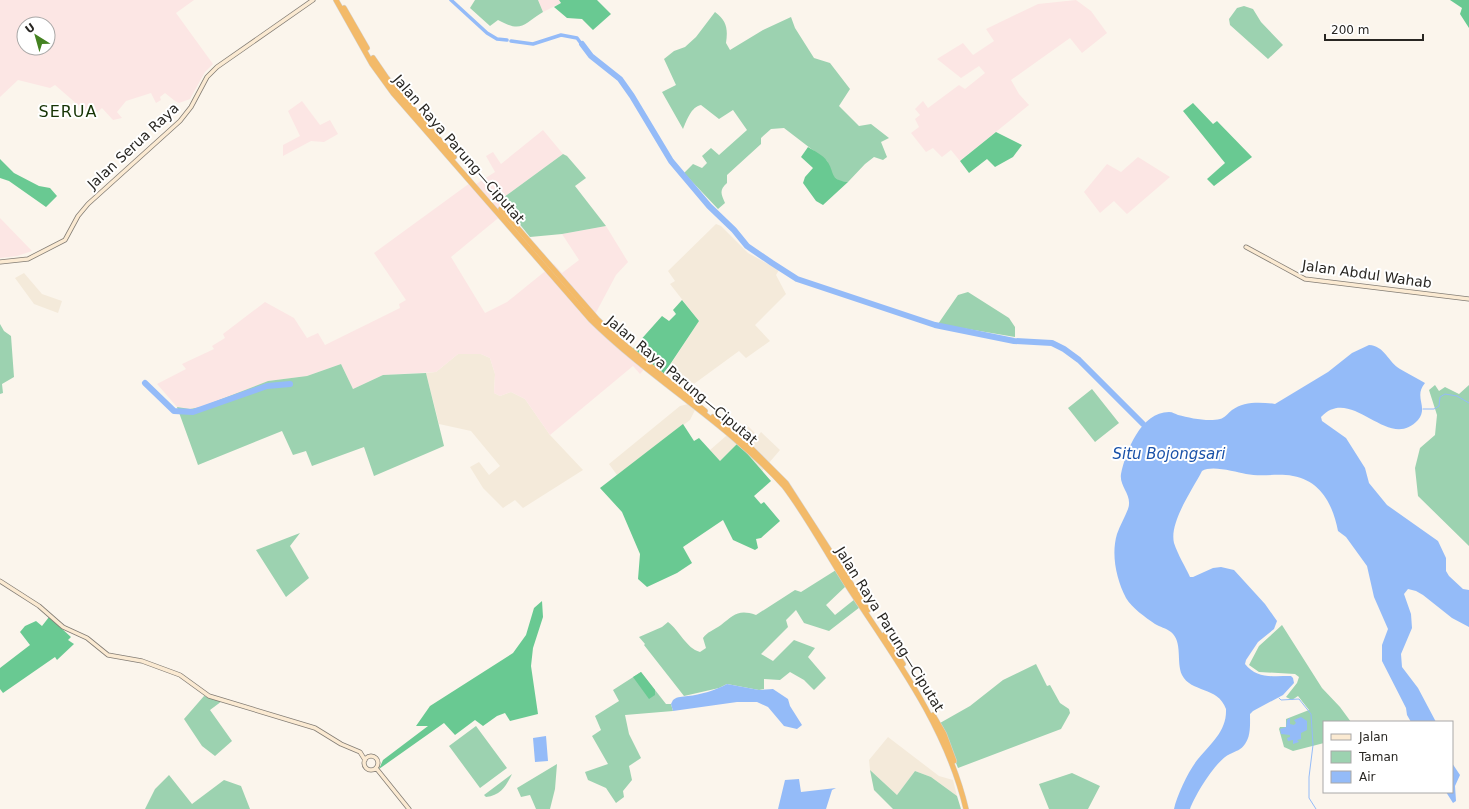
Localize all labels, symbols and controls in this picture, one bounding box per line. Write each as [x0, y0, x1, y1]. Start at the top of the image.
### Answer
north arrow [16, 16, 56, 56]
scale bar [1325, 16, 1423, 42]
text: U [23, 21, 38, 36]
text: 200 m [1331, 23, 1369, 37]
street label: Jalan Raya Parung—Ciputat [389, 71, 528, 227]
street label: Jalan Serua Raya [83, 100, 182, 193]
district label: SERUA [38, 102, 98, 121]
street label: Jalan Abdul Wahab [1300, 257, 1433, 291]
street label: Jalan Raya Parung—Ciputat [603, 312, 761, 448]
water label: Situ Bojongsari [1112, 445, 1226, 463]
street label: Jalan Raya Parung—Ciputat [832, 543, 948, 715]
legend [1323, 721, 1453, 793]
text: Jalan [1358, 730, 1388, 744]
text: Taman [1358, 750, 1398, 764]
text: Air [1359, 770, 1376, 784]

